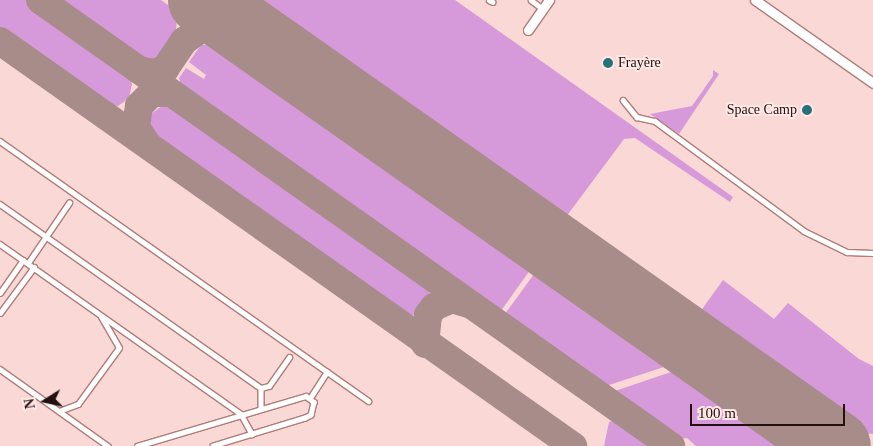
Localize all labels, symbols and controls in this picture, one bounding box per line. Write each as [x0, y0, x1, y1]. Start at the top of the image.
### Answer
place label: Frayère [618, 55, 661, 71]
marker: Frayère [602, 57, 614, 69]
place label: Space Camp [727, 102, 797, 118]
marker: Space Camp [801, 104, 813, 116]
north arrow [20, 376, 70, 426]
scale bar [693, 394, 848, 426]
text: N [21, 397, 38, 410]
text: 100 m [698, 405, 736, 421]

